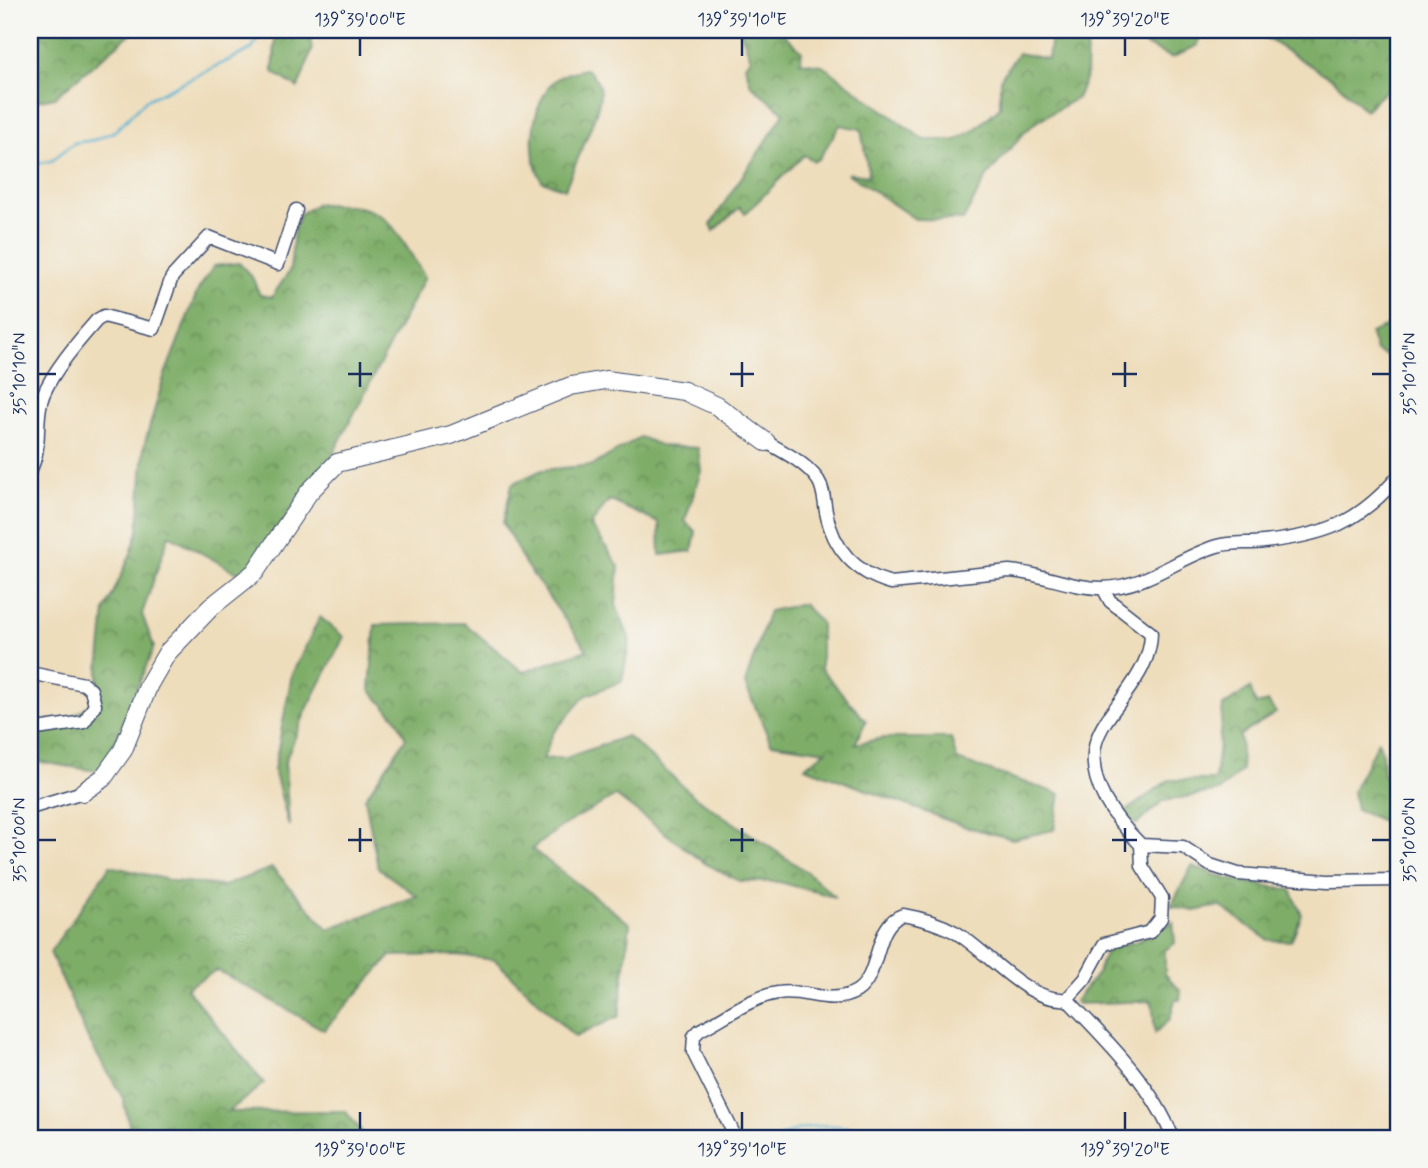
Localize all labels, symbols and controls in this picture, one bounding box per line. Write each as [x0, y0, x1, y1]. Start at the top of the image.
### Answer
text: 139°39'00"E [314, 8, 406, 32]
text: 139°39'10"E [697, 8, 787, 32]
text: 139°39'20"E [1080, 8, 1170, 32]
text: 35°10'10"N [8, 333, 32, 415]
text: 35°10'10"N [1398, 333, 1422, 415]
text: 35°10'00"N [8, 798, 32, 882]
text: 35°10'00"N [1398, 798, 1422, 882]
text: 139°39'00"E [314, 1138, 406, 1162]
text: 139°39'10"E [697, 1138, 787, 1162]
text: 139°39'20"E [1080, 1138, 1170, 1162]

